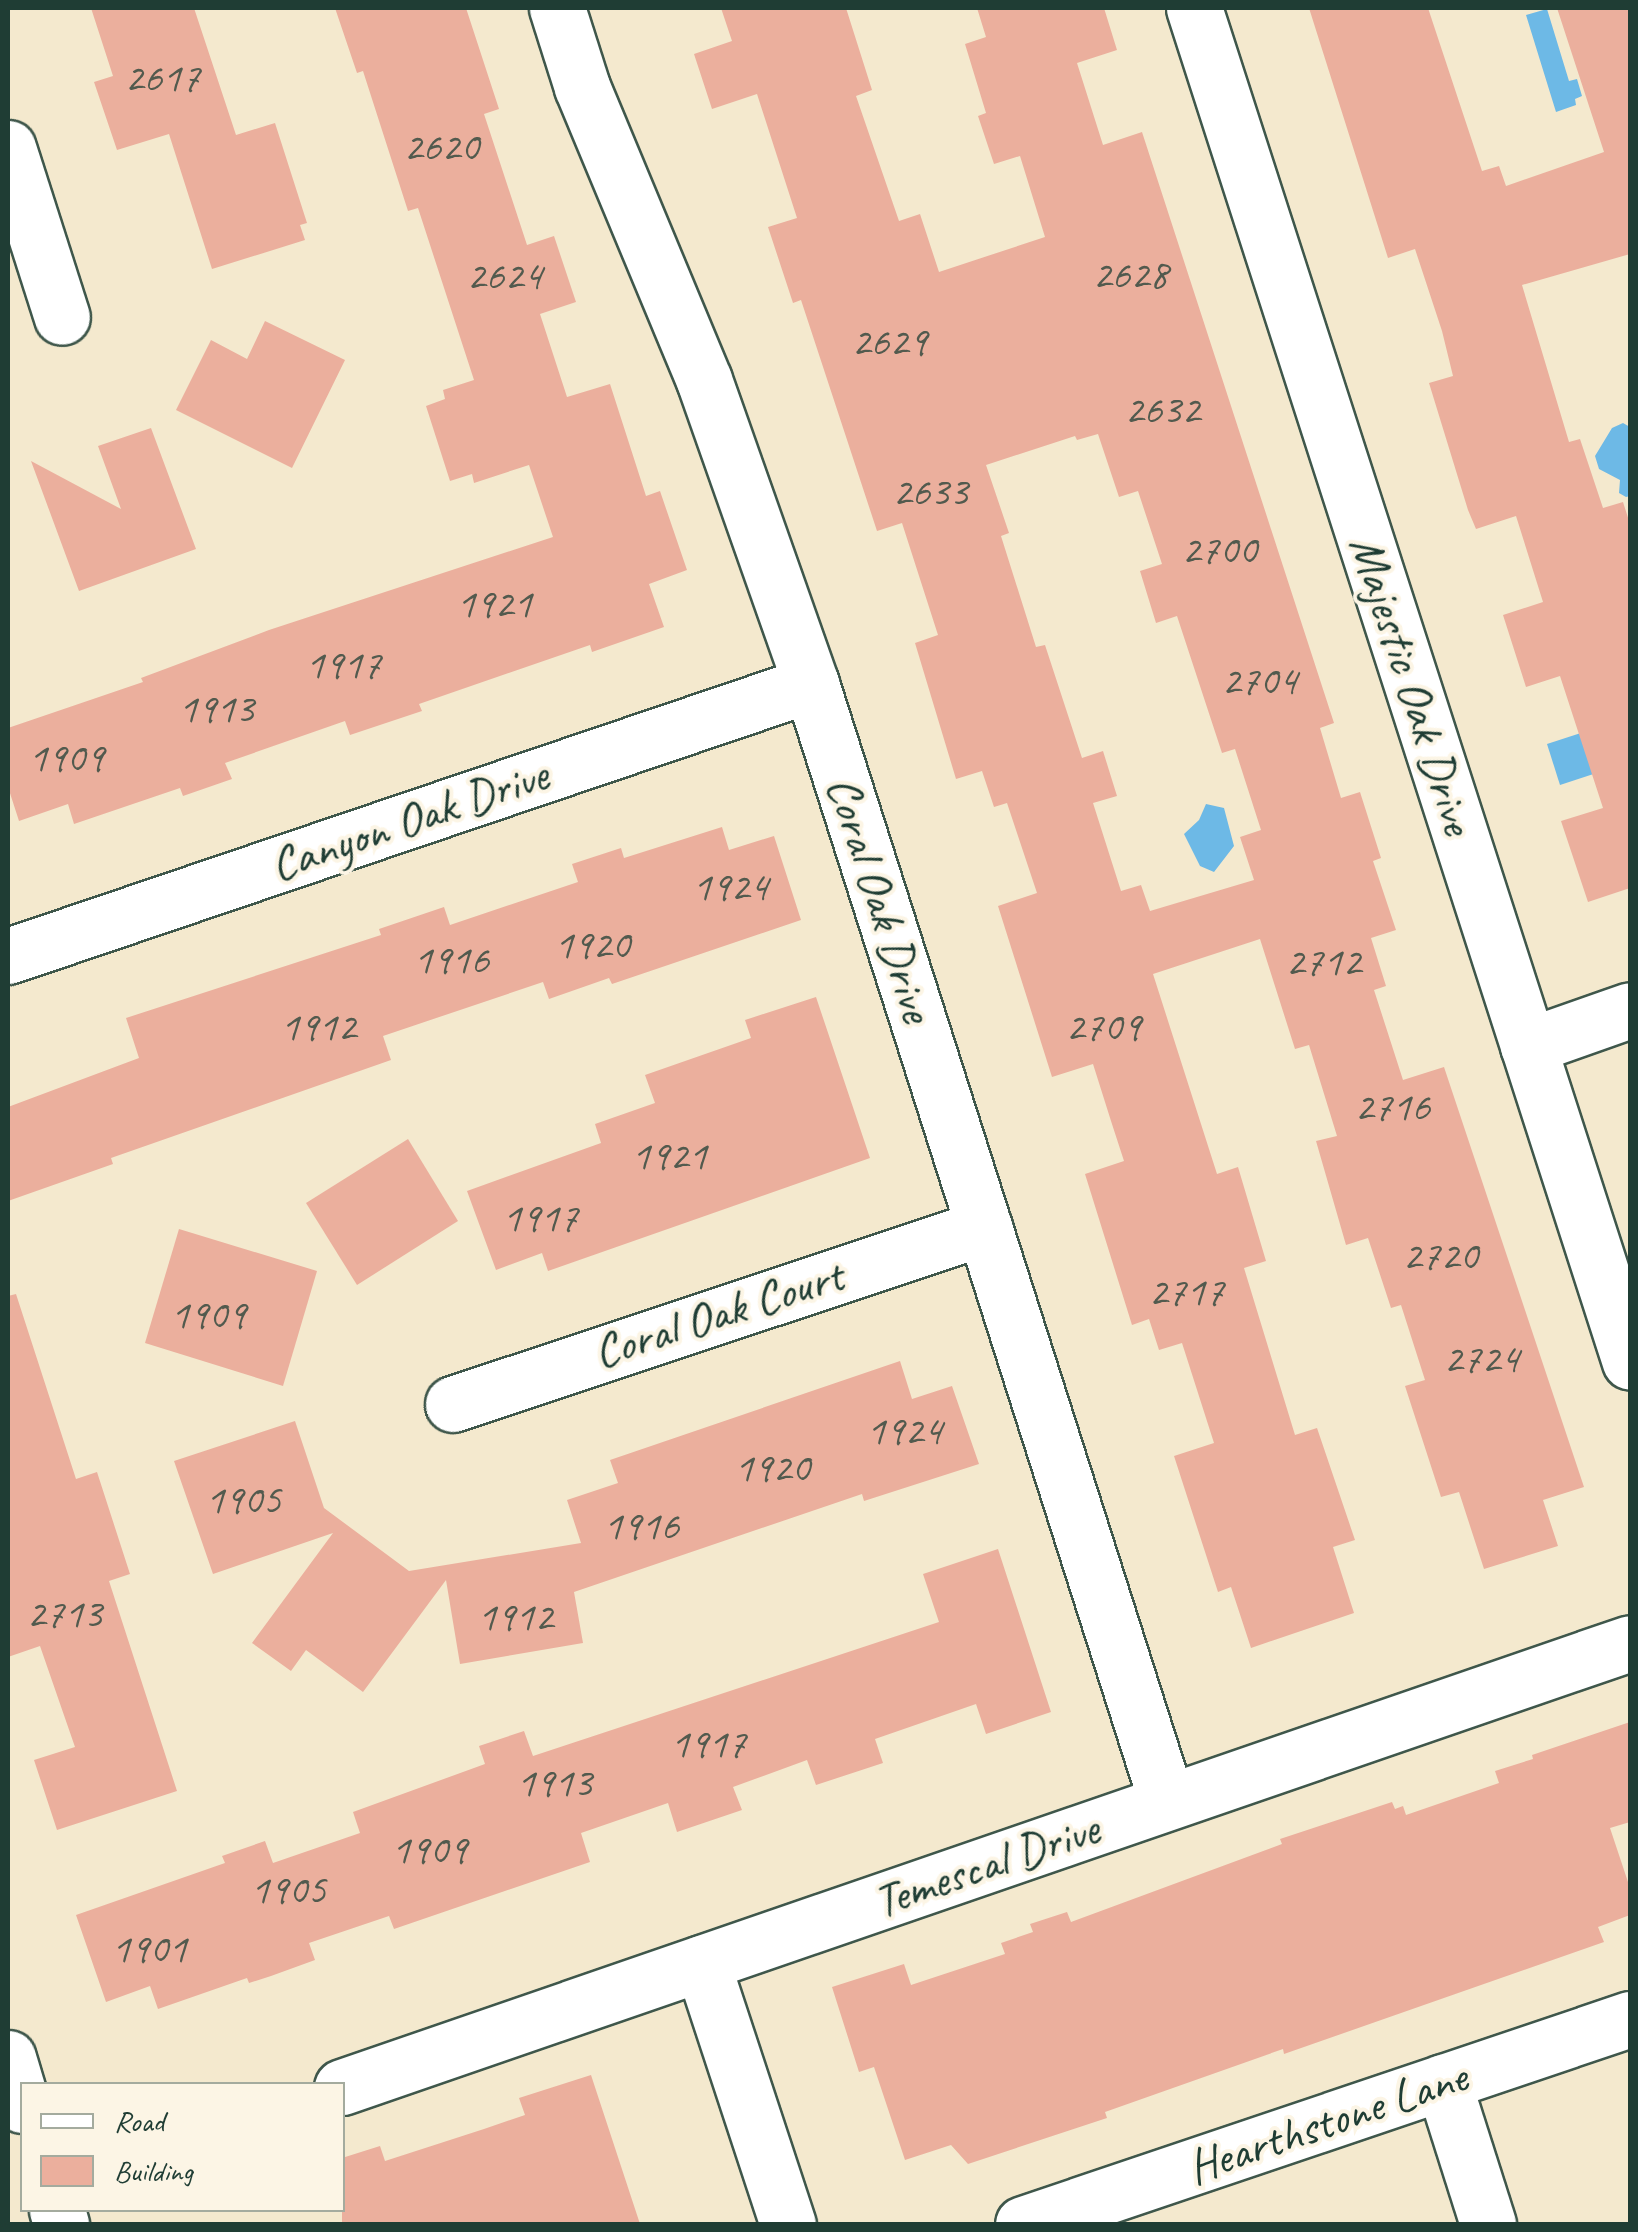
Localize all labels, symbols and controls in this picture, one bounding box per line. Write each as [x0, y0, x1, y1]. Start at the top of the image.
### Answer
house number: 2617 [124, 53, 200, 103]
house number: 2620 [403, 122, 479, 172]
house number: 2628 [1092, 250, 1168, 300]
house number: 2624 [466, 251, 542, 301]
house number: 2629 [851, 317, 927, 367]
house number: 2632 [1124, 385, 1200, 435]
house number: 2633 [892, 467, 968, 517]
house number: 2700 [1181, 525, 1257, 575]
street label: Majestic Oak Drive [1337, 528, 1487, 842]
house number: 1921 [456, 579, 532, 629]
house number: 1917 [305, 640, 381, 690]
house number: 2704 [1221, 656, 1297, 706]
house number: 1913 [178, 684, 254, 734]
house number: 1909 [28, 733, 104, 783]
street label: Canyon Oak Drive [262, 745, 556, 895]
street label: Coral Oak Drive [813, 768, 947, 1030]
house number: 1924 [692, 862, 768, 912]
house number: 1920 [554, 920, 630, 970]
house number: 1916 [413, 935, 489, 985]
house number: 2712 [1285, 937, 1361, 987]
house number: 1912 [280, 1002, 356, 1052]
house number: 2709 [1065, 1002, 1141, 1052]
house number: 2716 [1354, 1082, 1430, 1132]
house number: 1921 [631, 1131, 707, 1181]
house number: 1917 [502, 1193, 578, 1243]
house number: 2720 [1402, 1231, 1478, 1281]
street label: Coral Oak Court [585, 1246, 851, 1382]
house number: 2717 [1148, 1267, 1224, 1317]
house number: 1909 [170, 1290, 246, 1340]
house number: 2724 [1443, 1334, 1519, 1384]
house number: 1924 [866, 1406, 942, 1456]
house number: 1920 [734, 1443, 810, 1493]
house number: 1905 [205, 1475, 281, 1525]
house number: 1916 [603, 1501, 679, 1551]
house number: 2713 [26, 1589, 102, 1639]
house number: 1912 [477, 1592, 553, 1642]
house number: 1917 [670, 1719, 746, 1769]
house number: 1913 [516, 1758, 592, 1808]
street label: Temescal Drive [865, 1799, 1107, 1931]
house number: 1909 [391, 1825, 467, 1875]
house number: 1905 [250, 1865, 326, 1915]
house number: 1901 [111, 1924, 187, 1974]
street label: Hearthstone Lane [1179, 2047, 1475, 2197]
legend [20, 2082, 345, 2212]
text: Road [114, 2102, 164, 2140]
text: Building [114, 2152, 193, 2190]

